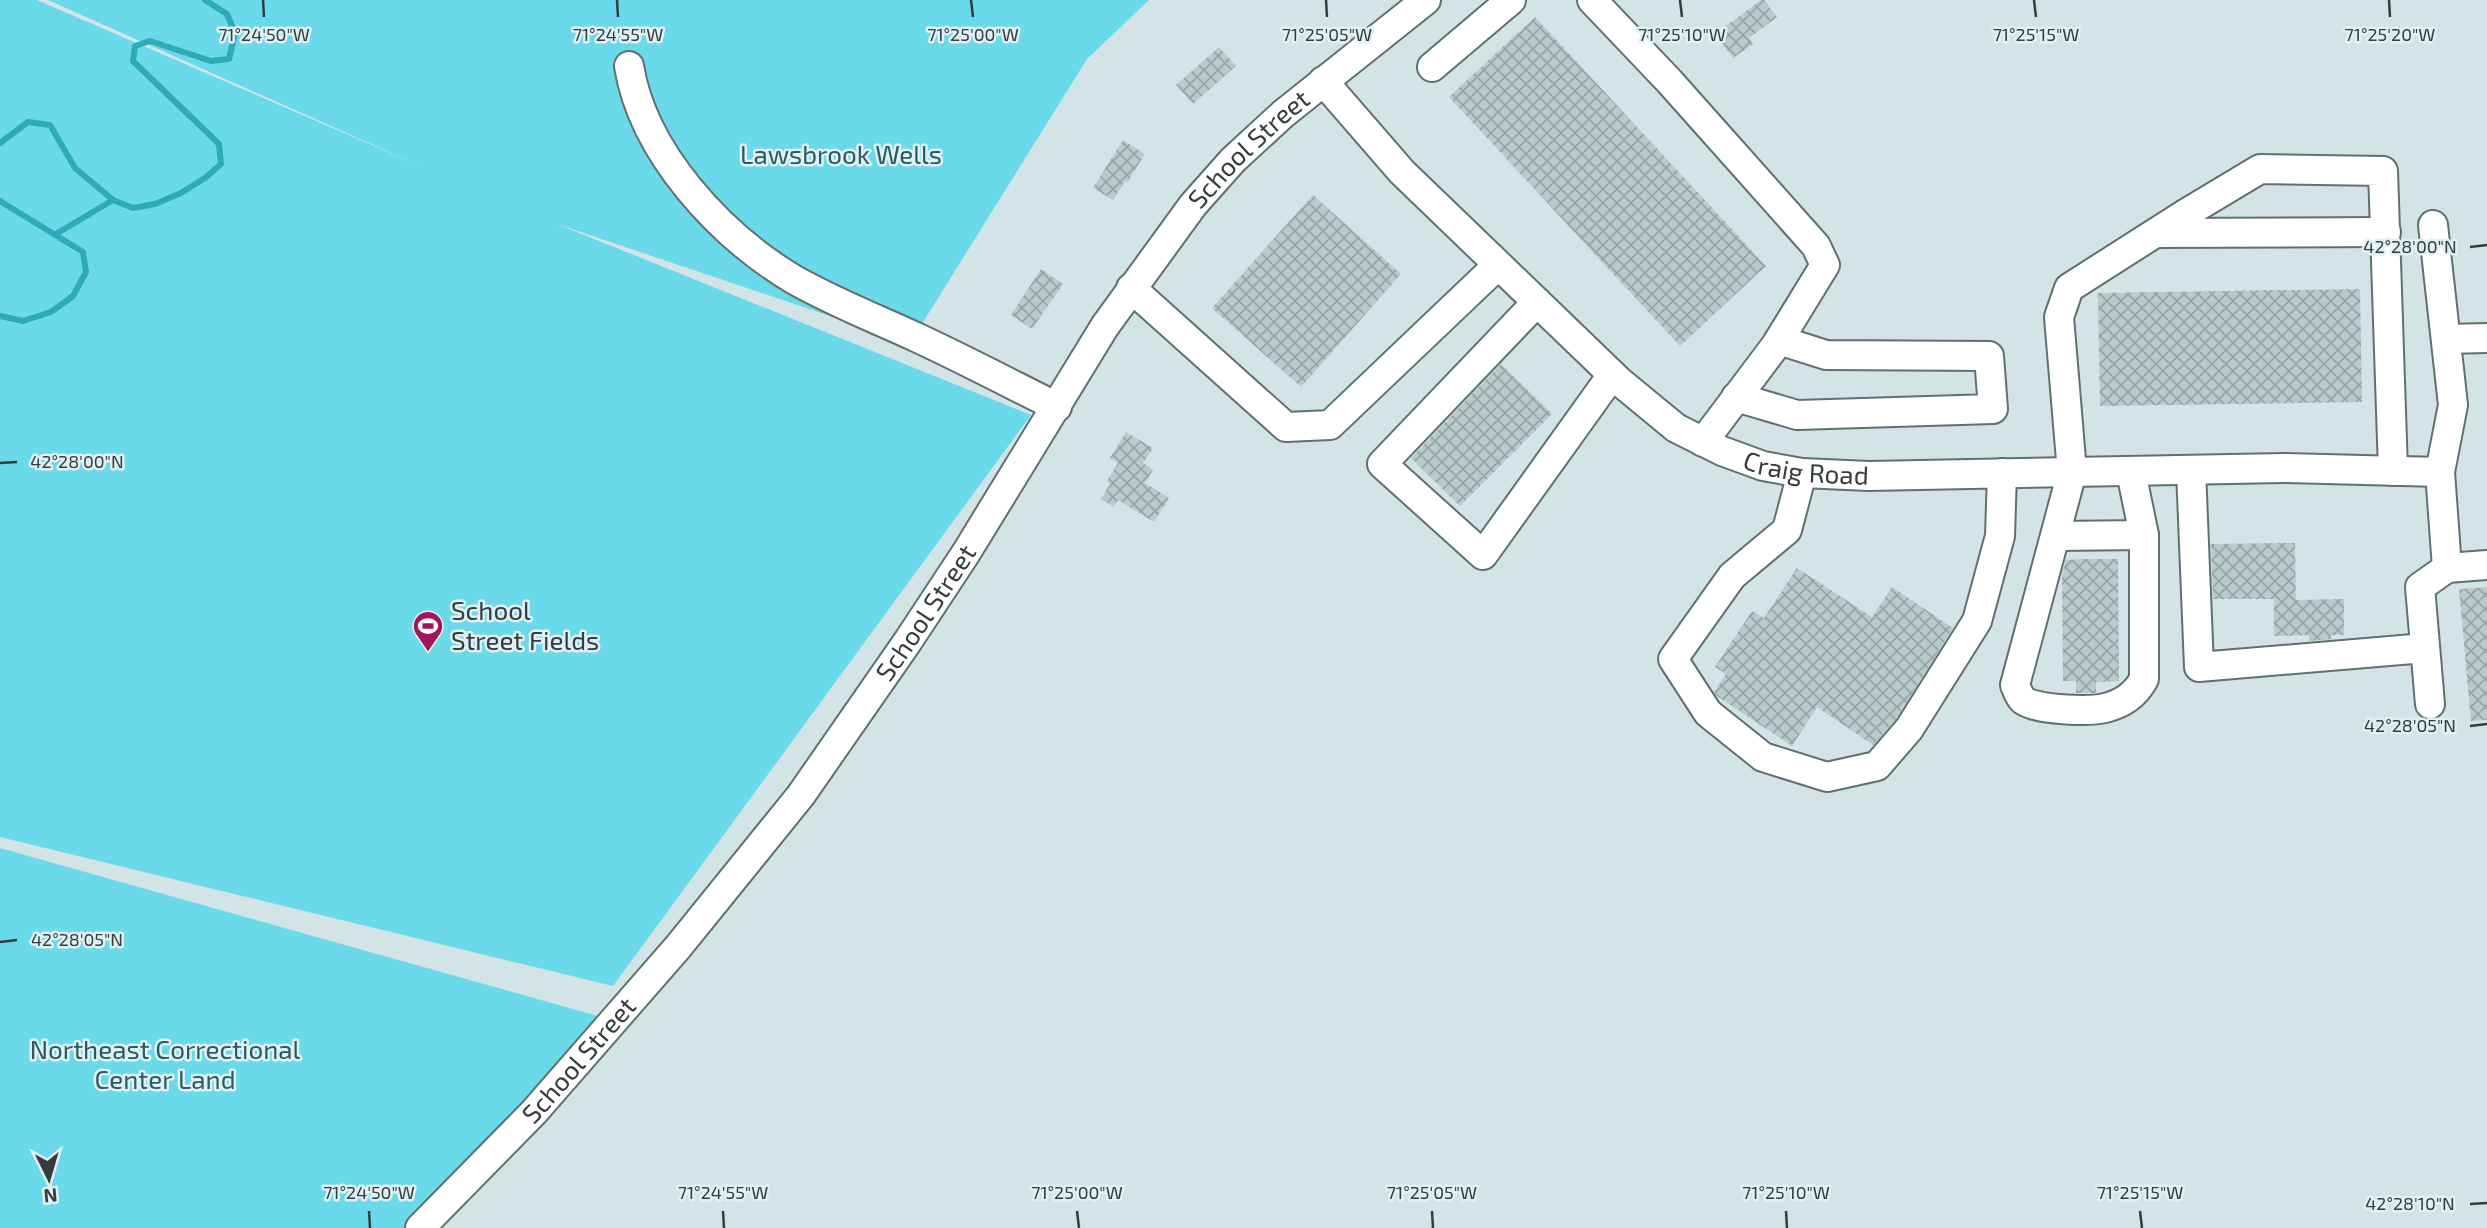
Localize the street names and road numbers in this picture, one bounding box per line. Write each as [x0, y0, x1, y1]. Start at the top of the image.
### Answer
street label: School Street [1181, 82, 1315, 214]
street label: Craig Road [1740, 443, 1869, 490]
street label: School Street [868, 539, 981, 686]
street label: School Street [515, 990, 641, 1129]

